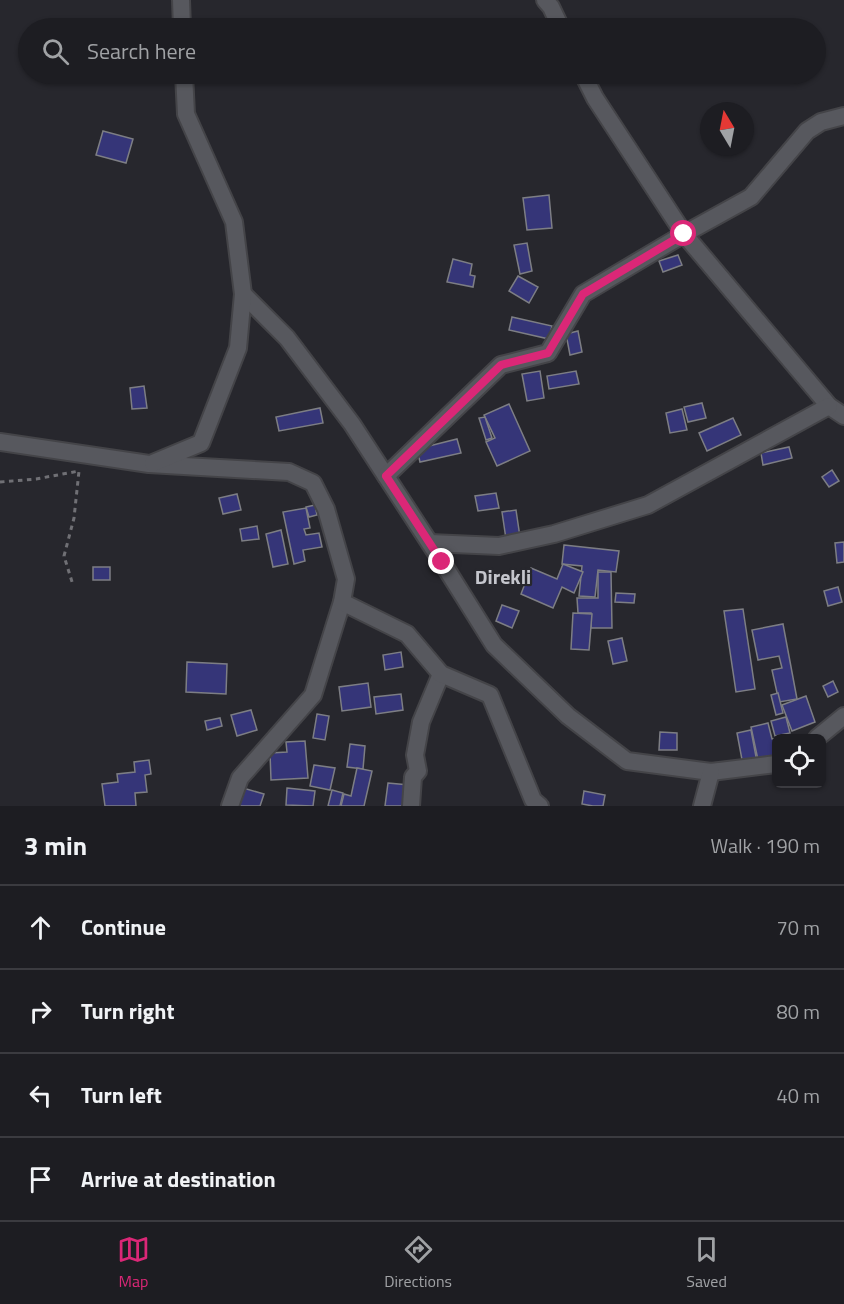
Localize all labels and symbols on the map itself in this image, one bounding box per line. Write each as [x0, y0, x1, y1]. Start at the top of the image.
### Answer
north arrow [700, 102, 754, 156]
route start [670, 220, 696, 246]
route end [428, 548, 454, 574]
district label: Direkli [475, 561, 531, 592]

